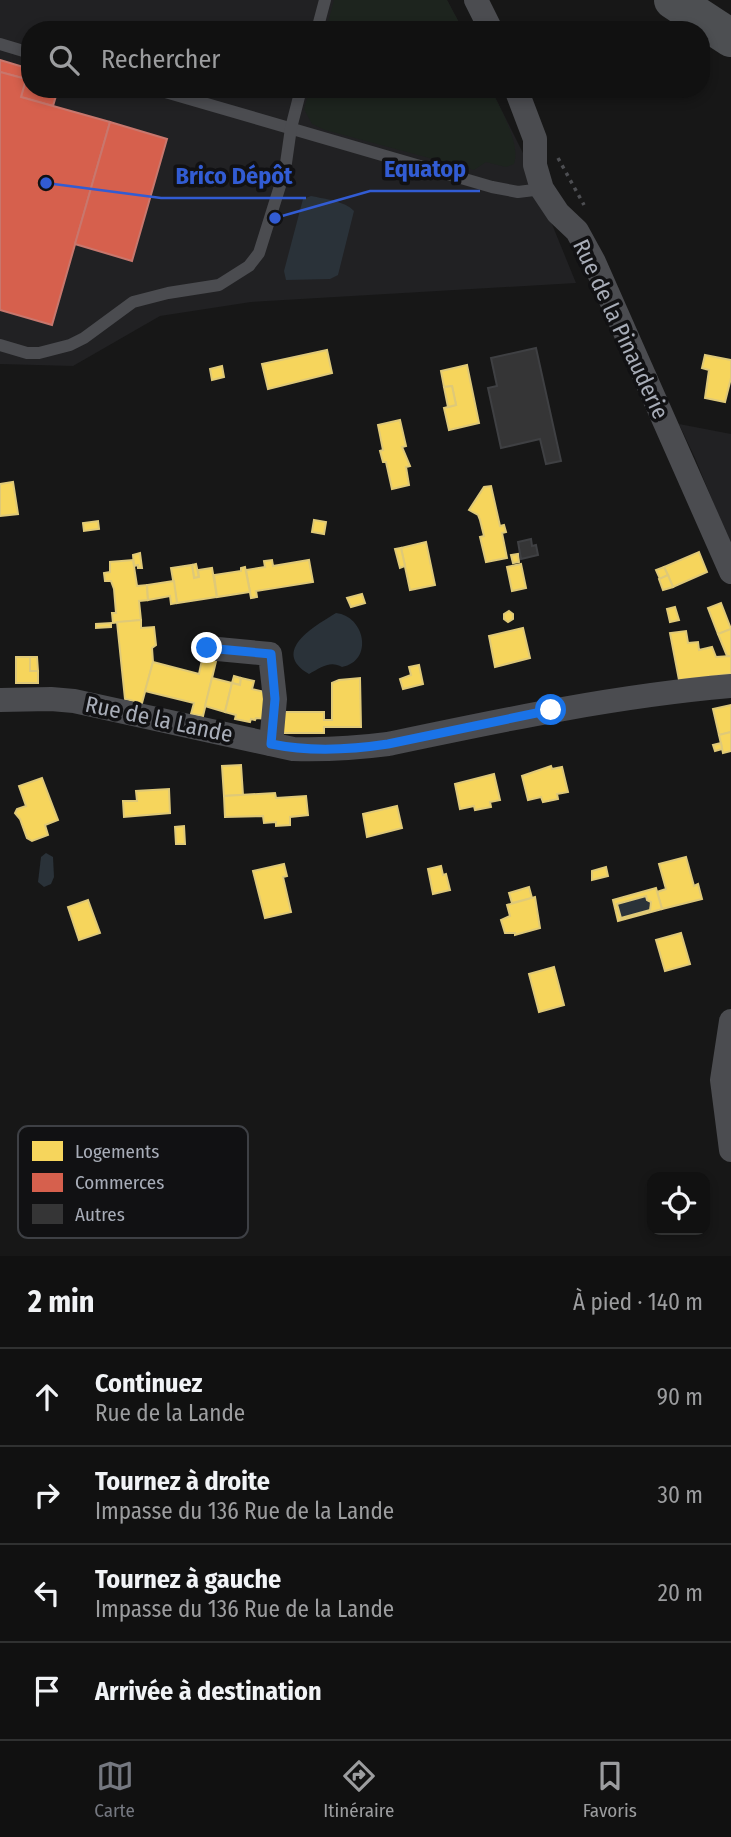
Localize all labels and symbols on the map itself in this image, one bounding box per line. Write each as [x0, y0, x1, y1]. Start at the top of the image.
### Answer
callout: Equatop [370, 146, 480, 191]
callout: Brico Dépôt [161, 153, 306, 198]
text: Equatop [384, 155, 466, 183]
text: Brico Dépôt [176, 162, 293, 190]
street label: Rue de la Pinauderie [567, 235, 675, 423]
route end [191, 632, 222, 663]
street label: Rue de la Lande [83, 690, 235, 748]
route start [535, 694, 566, 725]
legend [18, 1126, 248, 1238]
text: Logements [75, 1140, 159, 1163]
text: Commerces [75, 1171, 164, 1194]
text: Autres [75, 1203, 125, 1226]

